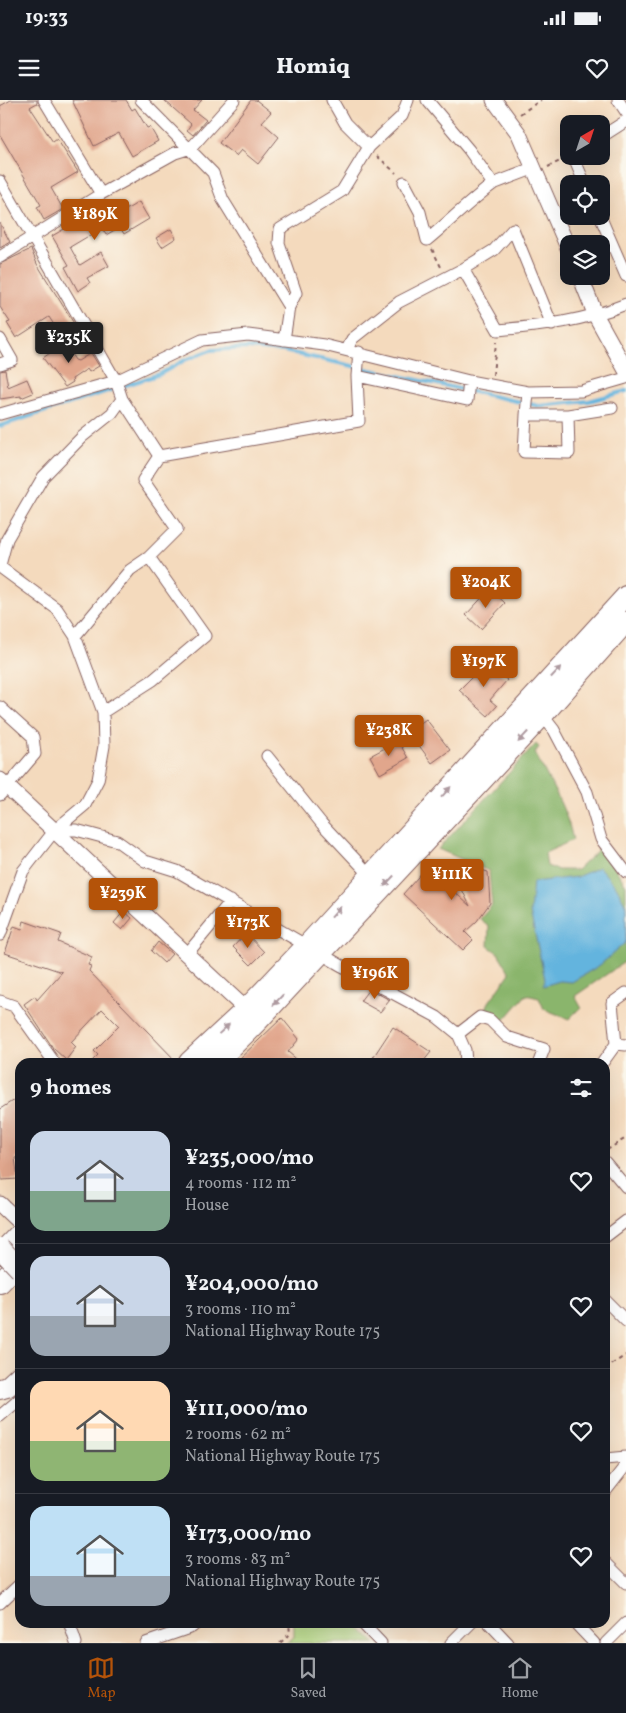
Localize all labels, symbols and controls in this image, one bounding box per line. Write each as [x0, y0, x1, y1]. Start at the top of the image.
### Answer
text: 19:33 [25, 5, 68, 31]
text: Homiq [276, 52, 350, 83]
icon: menu [15, 54, 43, 82]
icon: heart [583, 54, 611, 82]
north arrow [560, 115, 610, 165]
map controls [560, 115, 610, 285]
button: locate [560, 175, 610, 225]
pin: ¥189K [60, 198, 130, 241]
text: ¥189K [72, 204, 118, 226]
button: layers [560, 235, 610, 285]
pin: ¥235K [34, 322, 104, 364]
text: ¥235K [46, 327, 92, 349]
pin: ¥204K [451, 566, 521, 609]
text: ¥204K [461, 572, 511, 594]
pin: ¥197K [449, 646, 519, 688]
text: ¥197K [462, 651, 506, 673]
one-way arrow [550, 666, 562, 678]
pin: ¥238K [354, 714, 424, 757]
text: ¥238K [366, 720, 412, 742]
one-way arrow [517, 730, 529, 742]
one-way arrow [440, 786, 452, 798]
pin: ¥111K [417, 858, 487, 901]
text: ¥111K [432, 864, 473, 886]
one-way arrow [383, 875, 395, 887]
pin: ¥239K [88, 878, 158, 920]
text: ¥239K [100, 883, 146, 905]
one-way arrow [331, 905, 342, 918]
pin: ¥173K [213, 906, 283, 949]
text: ¥173K [226, 912, 270, 934]
pin: ¥196K [340, 958, 410, 1000]
text: ¥196K [352, 963, 398, 985]
one-way arrow [272, 994, 284, 1006]
one-way arrow [218, 1023, 230, 1035]
text: 9 homes [30, 1074, 111, 1103]
icon: filters [567, 1074, 595, 1102]
text: ¥235,000/mo [185, 1144, 314, 1173]
icon: home [70, 1151, 130, 1211]
icon: heart [567, 1167, 595, 1195]
text: 4 rooms · 112 m² [185, 1173, 296, 1195]
text: House [185, 1195, 229, 1217]
text: ¥204,000/mo [185, 1270, 318, 1299]
icon: home [70, 1276, 130, 1336]
icon: heart [567, 1292, 595, 1320]
text: 3 rooms · 110 m² [185, 1299, 296, 1321]
text: National Highway Route 175 [185, 1321, 380, 1343]
text: ¥111,000/mo [185, 1395, 308, 1424]
icon: home [70, 1401, 130, 1461]
icon: heart [567, 1417, 595, 1445]
text: 2 rooms · 62 m² [185, 1424, 291, 1446]
text: National Highway Route 175 [185, 1446, 380, 1468]
text: ¥173,000/mo [185, 1520, 311, 1549]
icon: home [70, 1526, 130, 1586]
icon: heart [567, 1542, 595, 1570]
text: 3 rooms · 83 m² [185, 1549, 290, 1571]
text: National Highway Route 175 [185, 1571, 380, 1593]
tab: Map [87, 1654, 116, 1703]
tab: Saved [290, 1654, 327, 1703]
tab: Home [501, 1654, 539, 1703]

